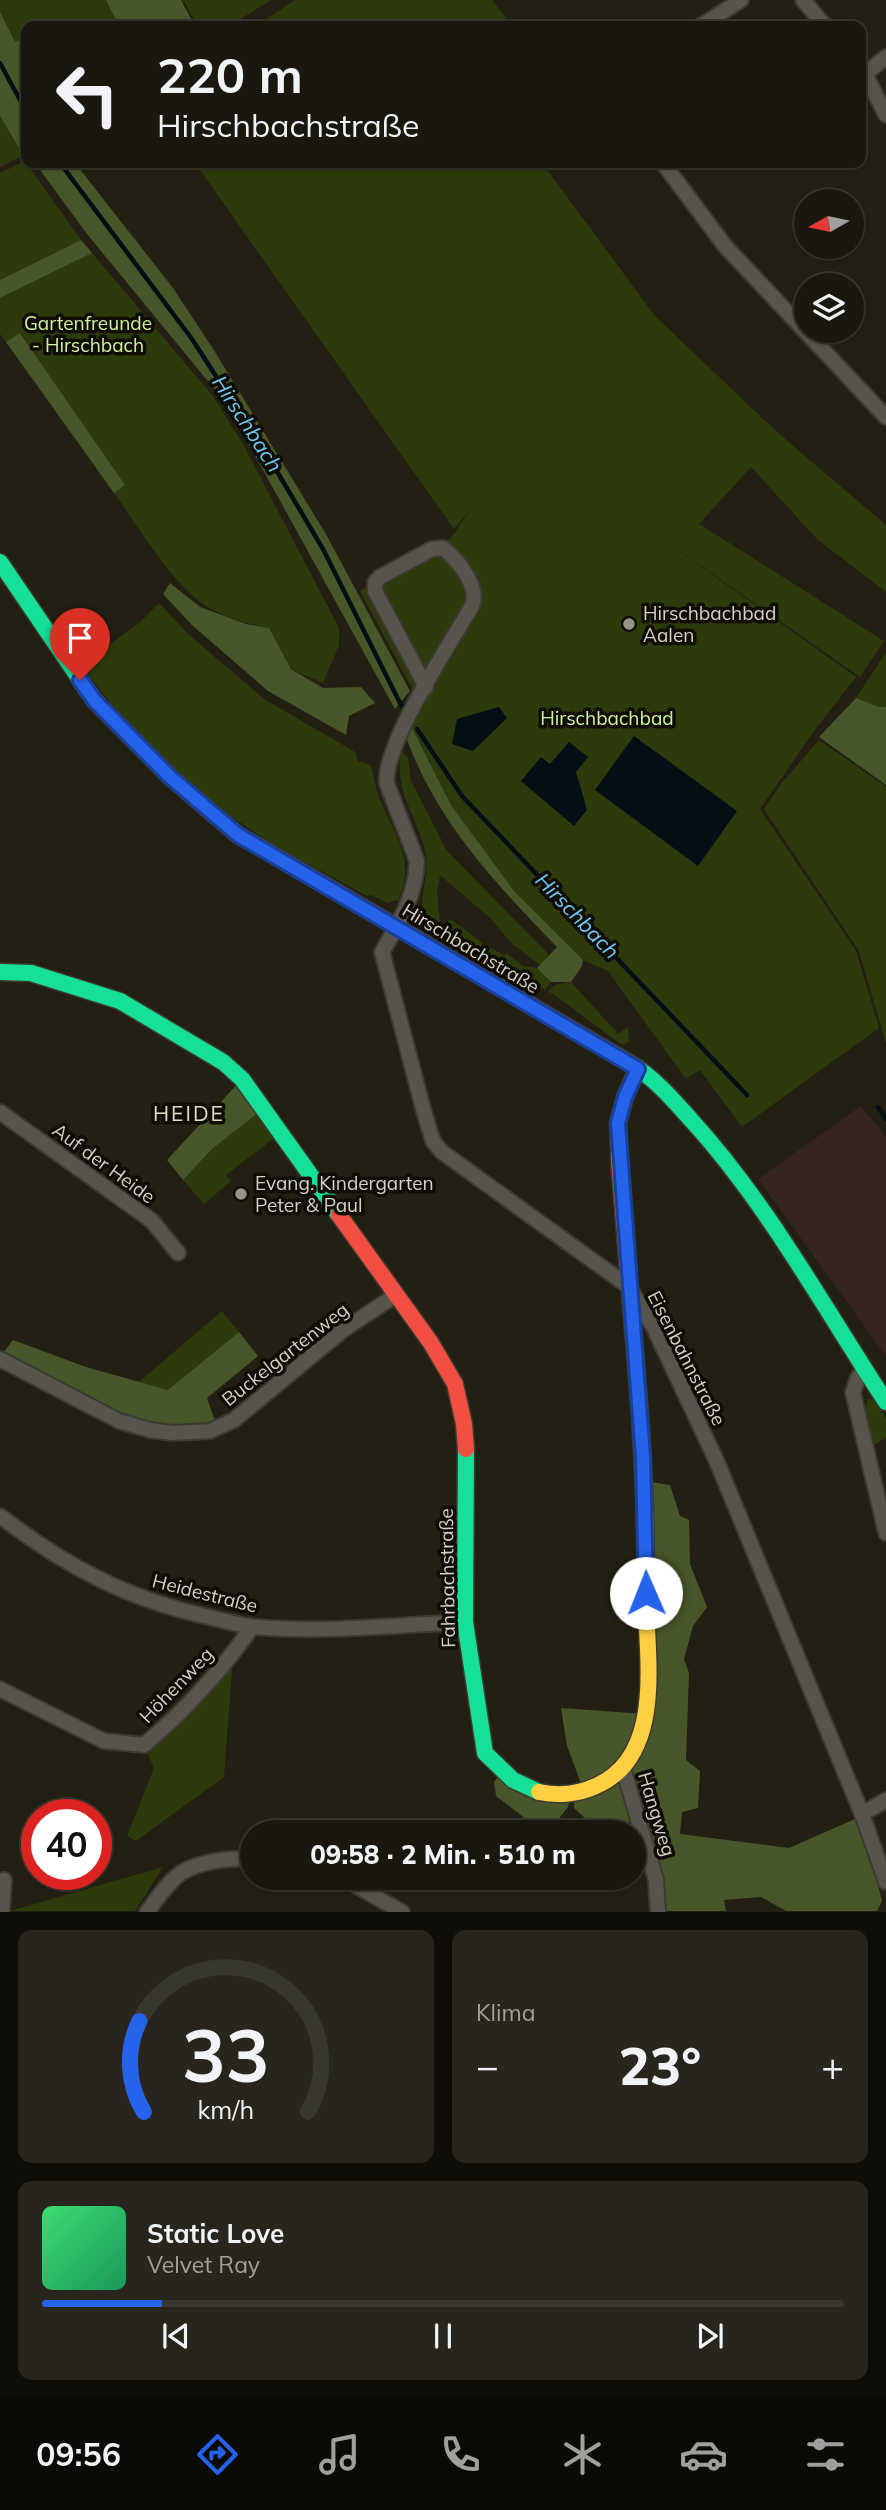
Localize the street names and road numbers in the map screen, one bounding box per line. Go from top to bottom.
street label: Hirschbachstraße [398,898,544,998]
street label: Auf der Heide [48,1118,160,1208]
street label: Eisenbahnstraße [643,1287,731,1429]
street label: Buckelgartenweg [217,1297,353,1411]
street label: Fahrbachstraße [434,1508,460,1648]
street label: Heidestraße [150,1568,260,1618]
street label: Höhenweg [134,1642,218,1728]
street label: Hangweg [633,1769,681,1859]

